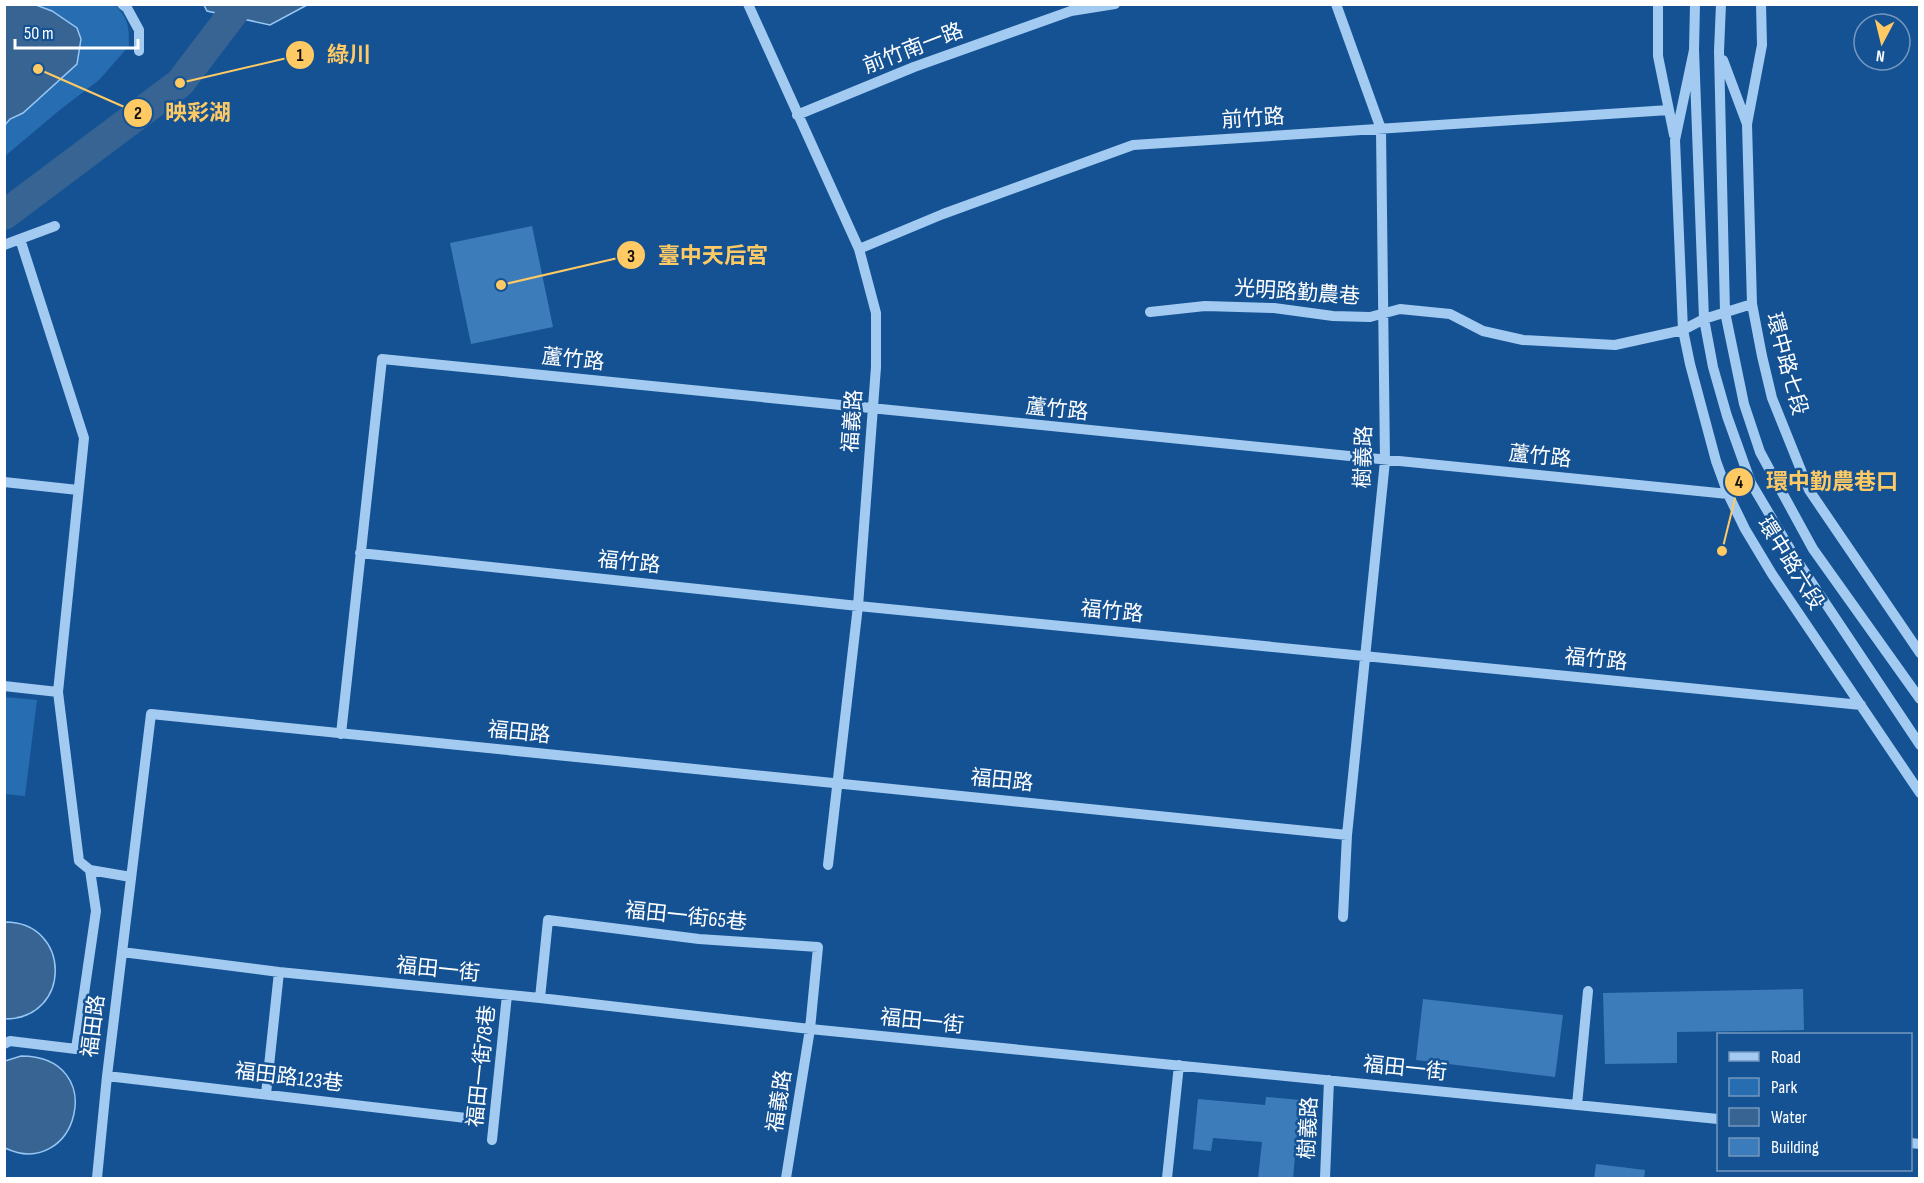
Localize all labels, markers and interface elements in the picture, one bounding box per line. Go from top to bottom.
scale bar [15,12,138,50]
north arrow [1852,12,1912,72]
street label: 前竹南一路 [860,18,967,79]
text: 50 m [24,23,54,44]
callout: 綠川 [285,35,383,75]
text: 綠川 [327,42,371,69]
text: 1 [296,45,304,66]
text: N [1875,45,1886,65]
callout: 映彩湖 [123,93,243,133]
text: 映彩湖 [165,100,231,127]
text: 2 [134,103,142,124]
street label: 前竹路 [1221,104,1285,133]
callout: 臺中天后宮 [616,235,780,275]
text: 臺中天后宮 [658,243,768,270]
text: 3 [627,246,635,267]
street label: 光明路勤農巷 [1233,276,1361,309]
street label: 環中路七段 [1761,310,1812,418]
street label: 蘆竹路 [540,344,606,375]
street label: 福義路 [838,389,867,453]
street label: 蘆竹路 [1024,394,1090,425]
street label: 樹義路 [1350,425,1377,489]
street label: 蘆竹路 [1507,441,1573,472]
callout: 環中勤農巷口 [1724,462,1910,502]
text: 環中勤農巷口 [1766,469,1898,496]
text: 4 [1735,472,1744,493]
street label: 環中路六段 [1752,512,1829,614]
street label: 福竹路 [596,547,662,578]
street label: 福竹路 [1079,596,1145,627]
street label: 福竹路 [1563,644,1629,675]
street label: 福田路 [486,717,552,748]
street label: 福田路 [969,765,1035,796]
street label: 福田一街65巷 [624,898,748,935]
street label: 福田一街 [395,953,481,986]
street label: 福田路 [77,993,110,1059]
street label: 福田一街78巷 [463,1004,500,1128]
street label: 福田一街 [879,1005,965,1038]
legend [1717,1033,1912,1171]
text: Road [1771,1047,1801,1068]
street label: 福田一街 [1362,1052,1448,1085]
street label: 福田路123巷 [233,1058,345,1097]
street label: 福義路 [762,1068,797,1134]
text: Park [1771,1077,1797,1098]
street label: 樹義路 [1294,1096,1323,1160]
text: Water [1771,1107,1807,1128]
text: Building [1771,1137,1819,1158]

